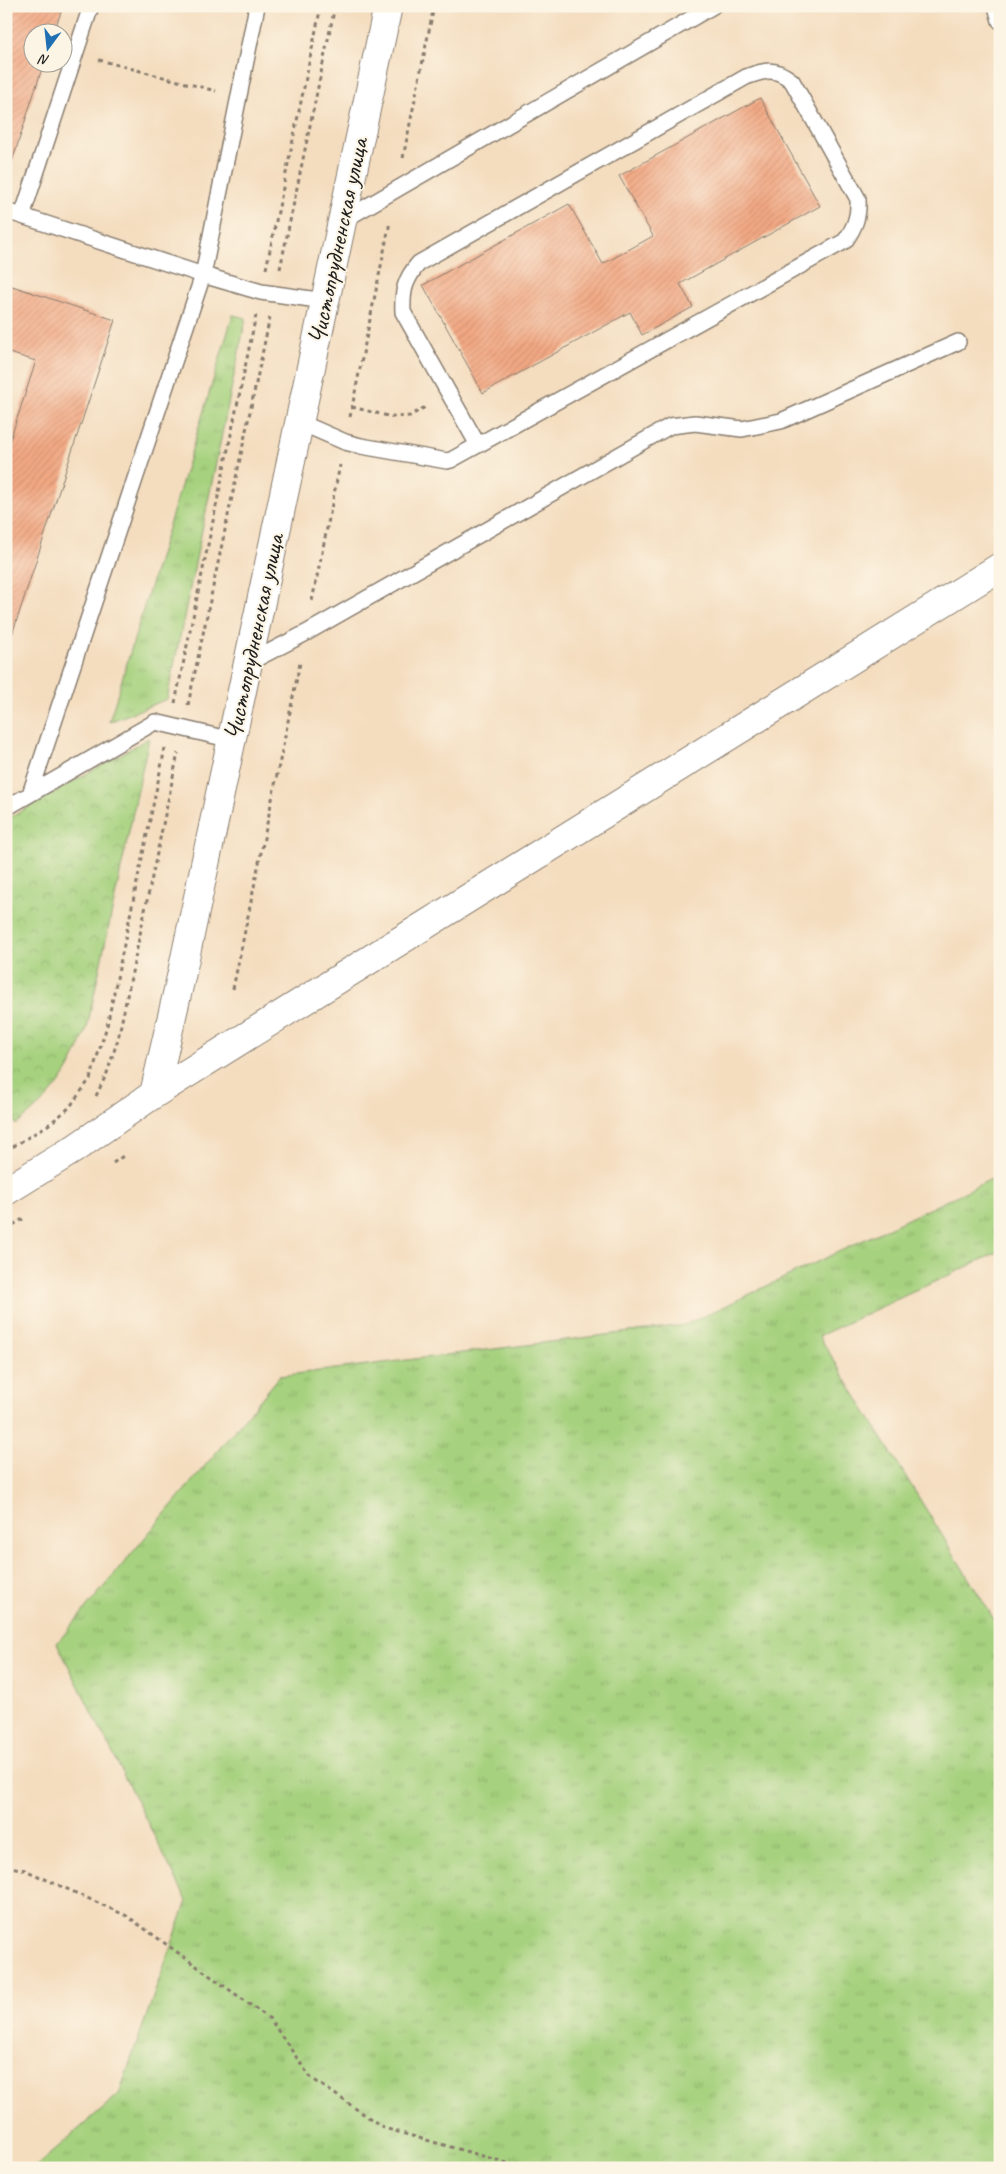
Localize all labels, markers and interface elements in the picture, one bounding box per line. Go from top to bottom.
north arrow [22,22,72,72]
text: N [36,50,51,69]
street label: Чистопрудненская улица [301,133,376,347]
street label: Чистопрудненская улица [217,529,292,743]

